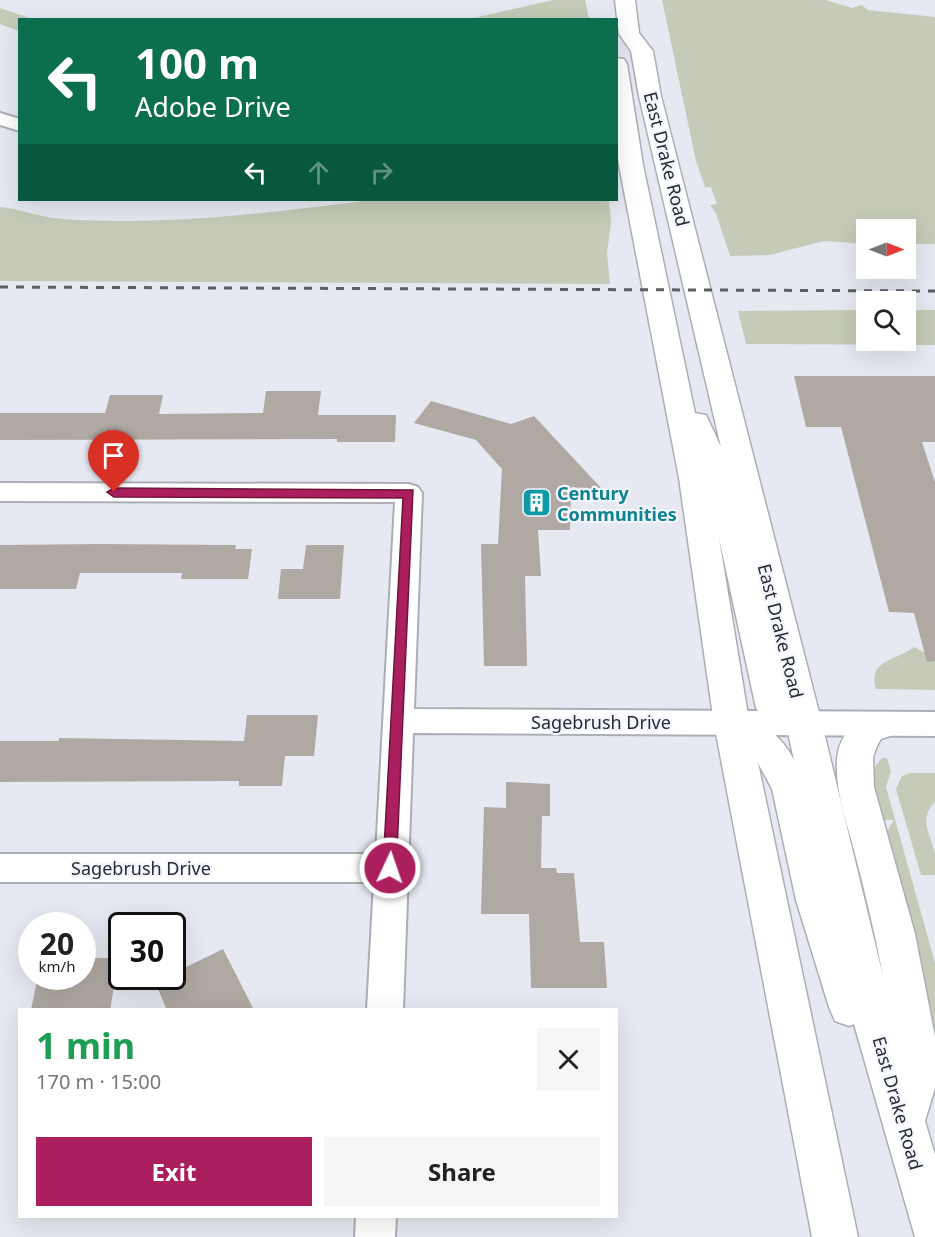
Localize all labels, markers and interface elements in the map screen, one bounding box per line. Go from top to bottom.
text: 100 m [135,34,259,91]
icon: left [36,42,114,120]
text: Adobe Drive [135,88,291,125]
street label: East Drake Road [639,89,695,229]
icon: left [239,156,272,189]
icon: ahead [302,156,335,189]
icon: right [365,156,398,189]
north arrow [856,219,916,279]
map controls [856,219,916,351]
button: search [856,291,916,351]
pin [88,430,139,492]
icon: arrive [97,439,130,472]
place label: Century Communities [557,481,677,526]
building icon: Century Communities [520,487,552,519]
street label: East Drake Road [753,561,809,701]
street label: Sagebrush Drive [531,710,671,734]
position arrow [358,836,422,900]
street label: Sagebrush Drive [71,856,211,880]
speed limit sign: 30 [108,912,186,990]
text: 20 [40,923,74,964]
text: km/h [39,956,75,976]
text: 1 min [36,1021,135,1070]
button: close [537,1028,600,1091]
street label: East Drake Road [867,1033,929,1173]
text: 170 m · 15:00 [36,1068,161,1095]
button: Exit [36,1137,312,1206]
button: Share [324,1137,600,1206]

